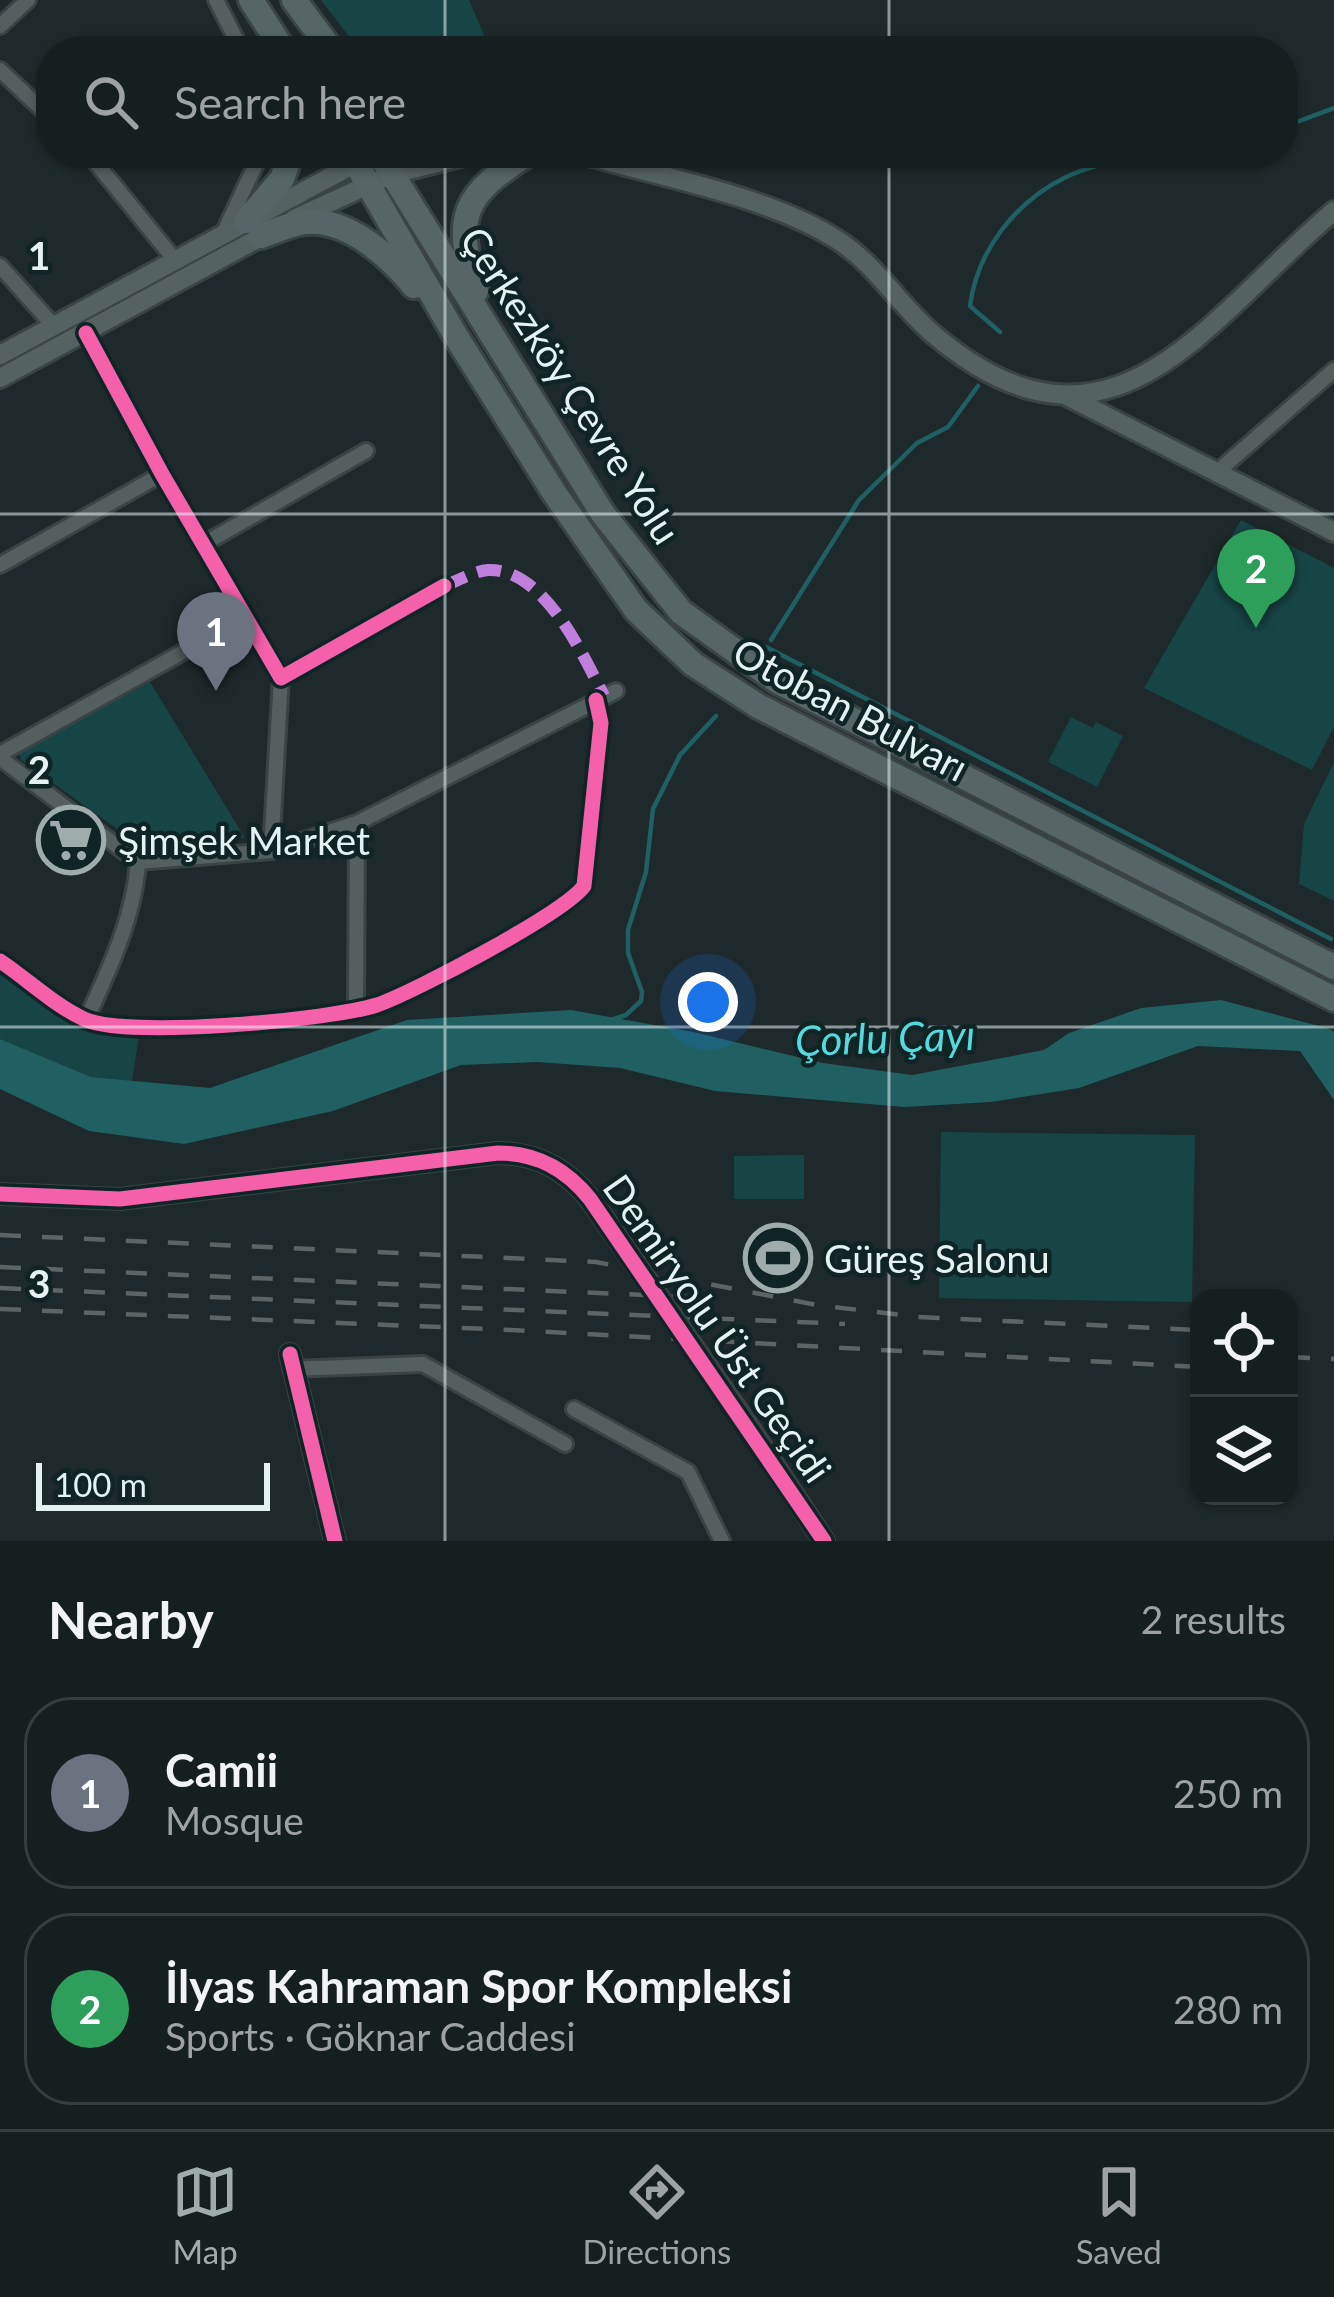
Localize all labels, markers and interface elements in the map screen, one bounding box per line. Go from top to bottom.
search box [36,36,1298,168]
icon: search [78,69,144,135]
text: Search here [174,75,406,129]
street label: Çerkezköy Çevre Yolu [451,218,691,552]
text: 1 [28,232,50,278]
pin: 2 [1217,529,1295,628]
pin: 1 [177,592,255,691]
street label: Otoban Bulvarı [726,628,976,790]
text: 2 [28,746,50,792]
supermarket icon: Şimşek Market [36,805,106,875]
place label: Şimşek Market [118,817,370,863]
your location [678,972,738,1032]
water label: Çorlu Çayı [794,1009,976,1065]
street label: Demiryolu Üst Geçidi [595,1165,841,1491]
sports icon: Güreş Salonu [743,1223,813,1293]
place label: Güreş Salonu [824,1235,1050,1281]
text: 3 [28,1260,50,1306]
map controls [1190,1289,1298,1505]
button: locate [1190,1289,1298,1397]
button: layers [1190,1397,1298,1505]
scale bar [36,1457,270,1510]
text: 100 m [54,1464,147,1504]
text: Nearby [48,1589,214,1650]
text: 2 results [1141,1596,1286,1642]
text: Camii [165,1743,278,1797]
text: 1 [79,1770,101,1816]
text: 250 m [1173,1770,1283,1816]
text: Mosque [165,1797,304,1843]
text: İlyas Kahraman Spor Kompleksi [165,1959,792,2013]
text: 2 [79,1986,101,2032]
text: 280 m [1173,1986,1283,2032]
text: Sports · Göknar Caddesi [165,2013,576,2059]
tab: Map [172,2159,238,2271]
tab: Directions [582,2159,731,2271]
tab: Saved [1076,2159,1162,2271]

